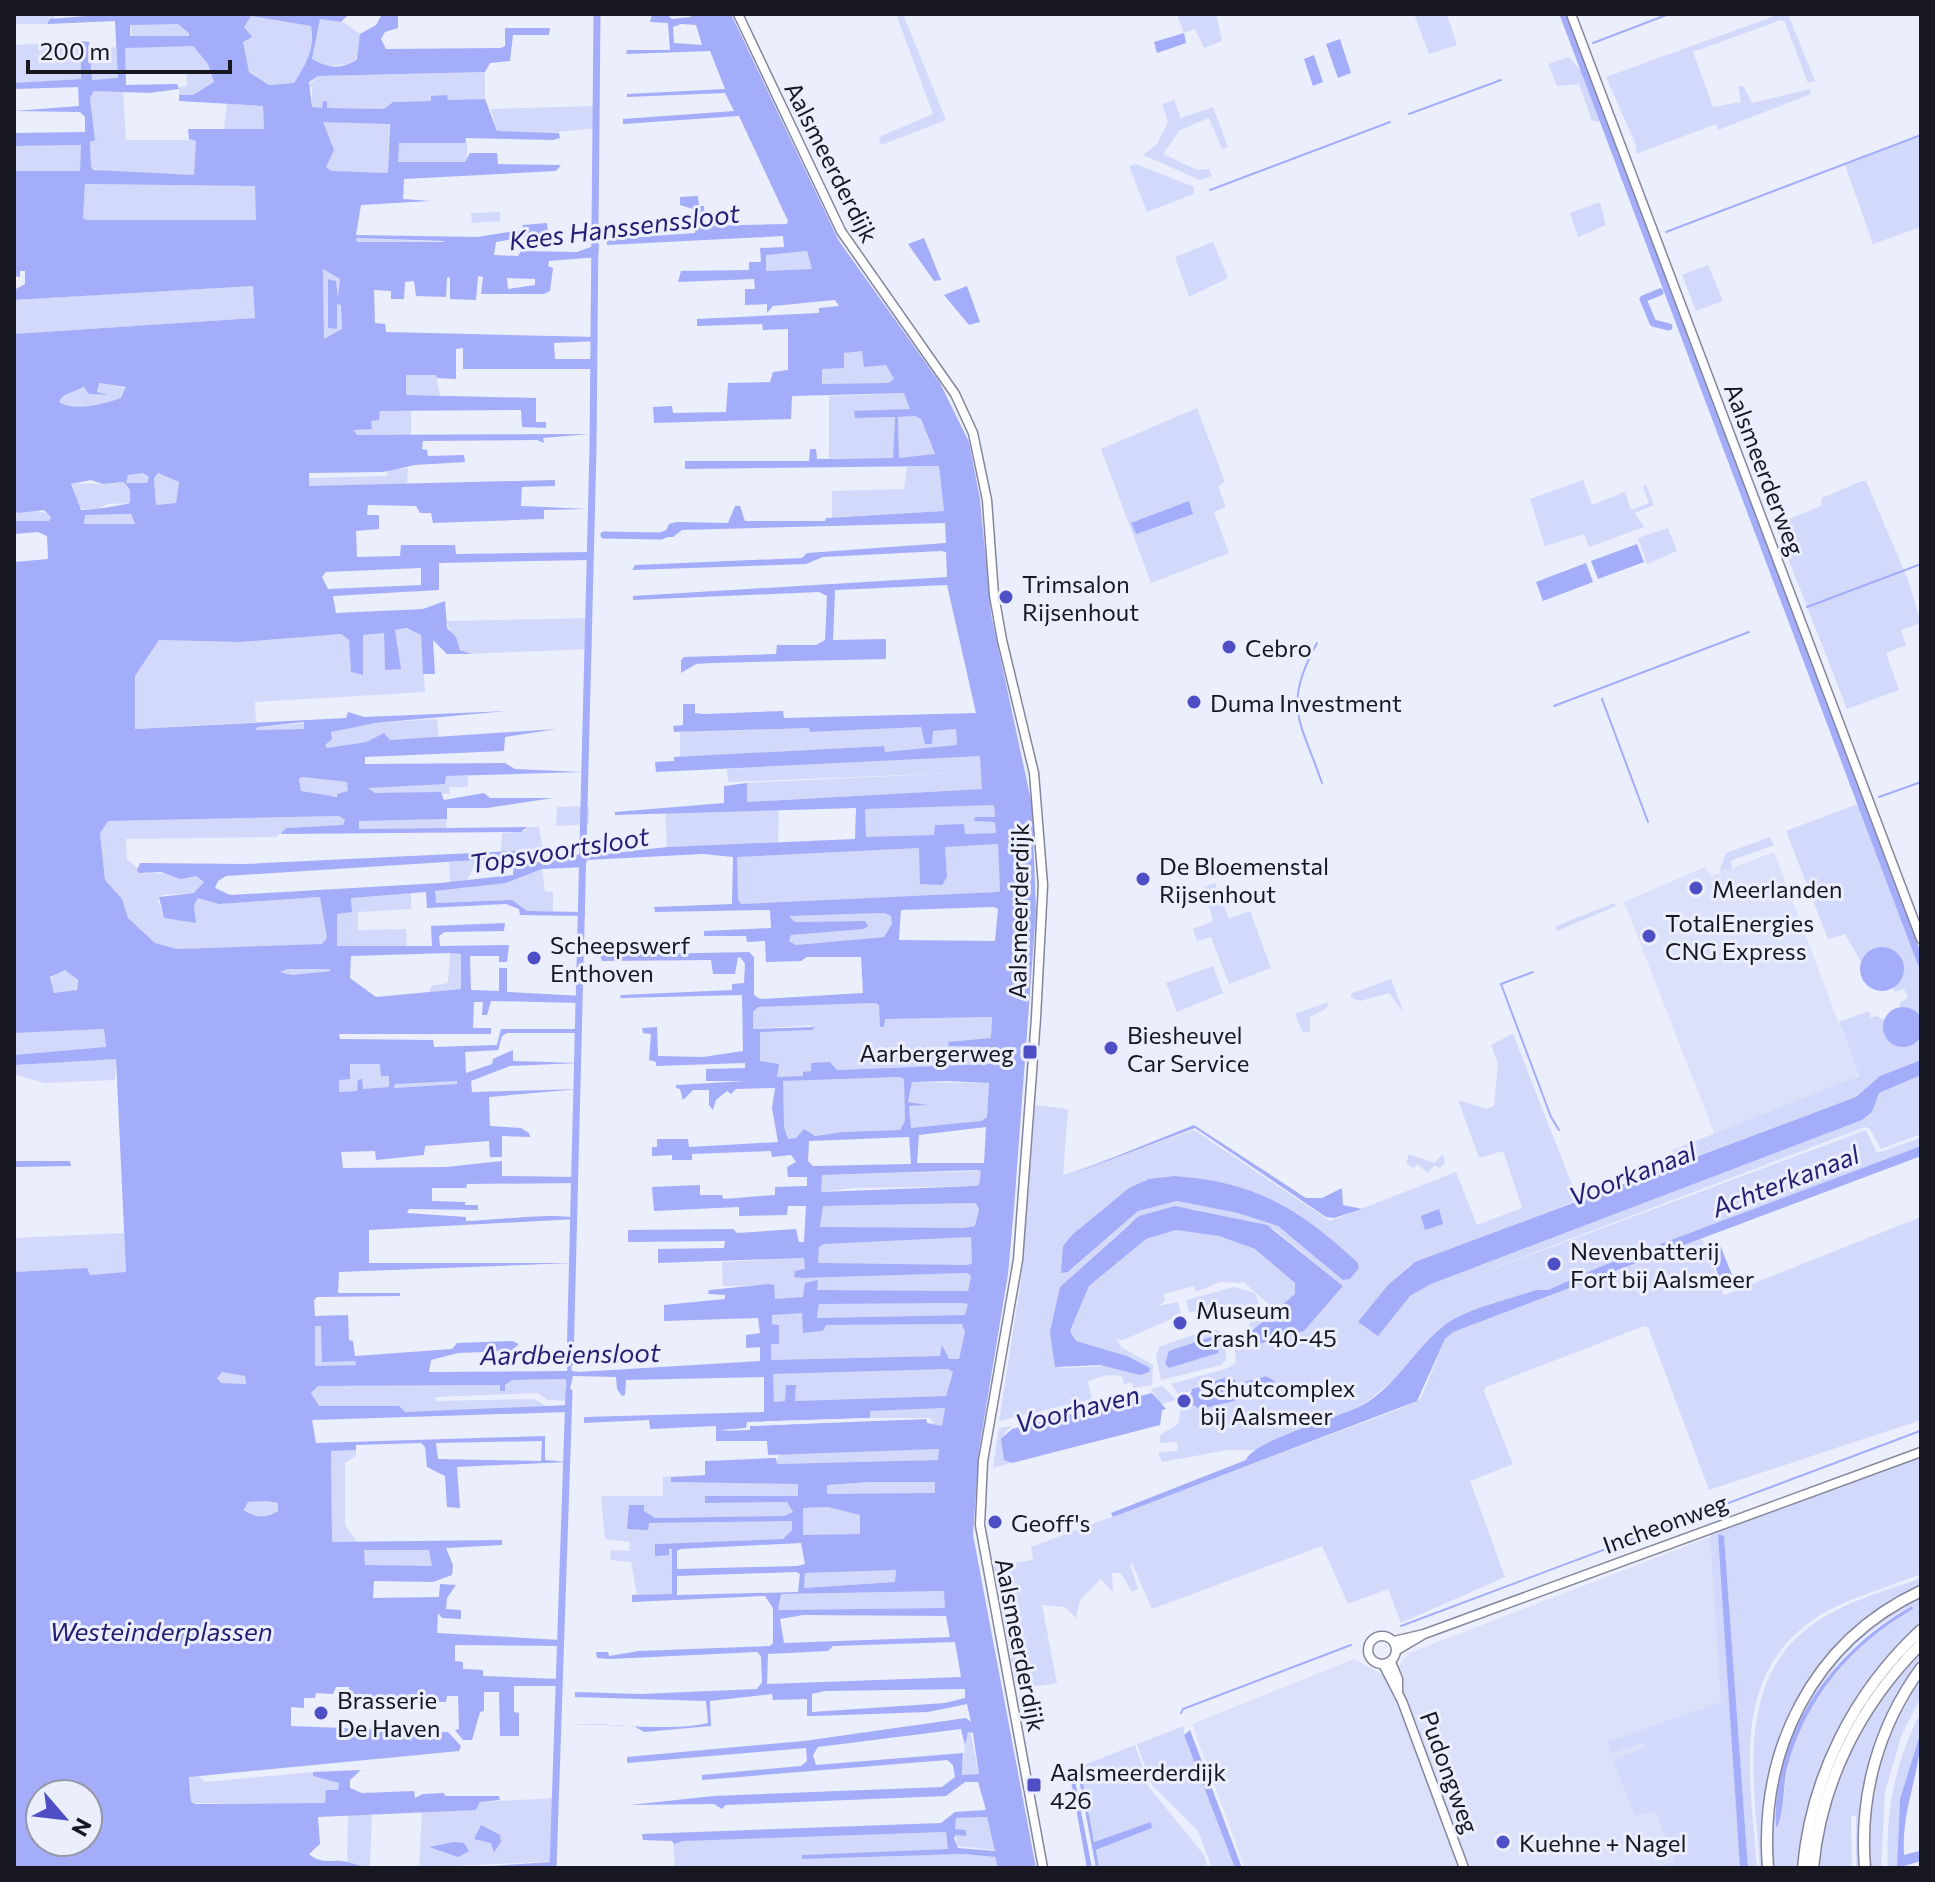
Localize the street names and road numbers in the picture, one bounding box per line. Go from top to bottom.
street label: Aalsmeerderdijk [779,77,885,247]
street label: Aalsmeerderweg [1719,379,1811,559]
street label: Aalsmeerderdijk [1002,823,1034,999]
street label: Incheonweg [1598,1487,1732,1559]
street label: Aalsmeerderdijk [990,1556,1052,1734]
street label: Pudongweg [1415,1707,1485,1837]

